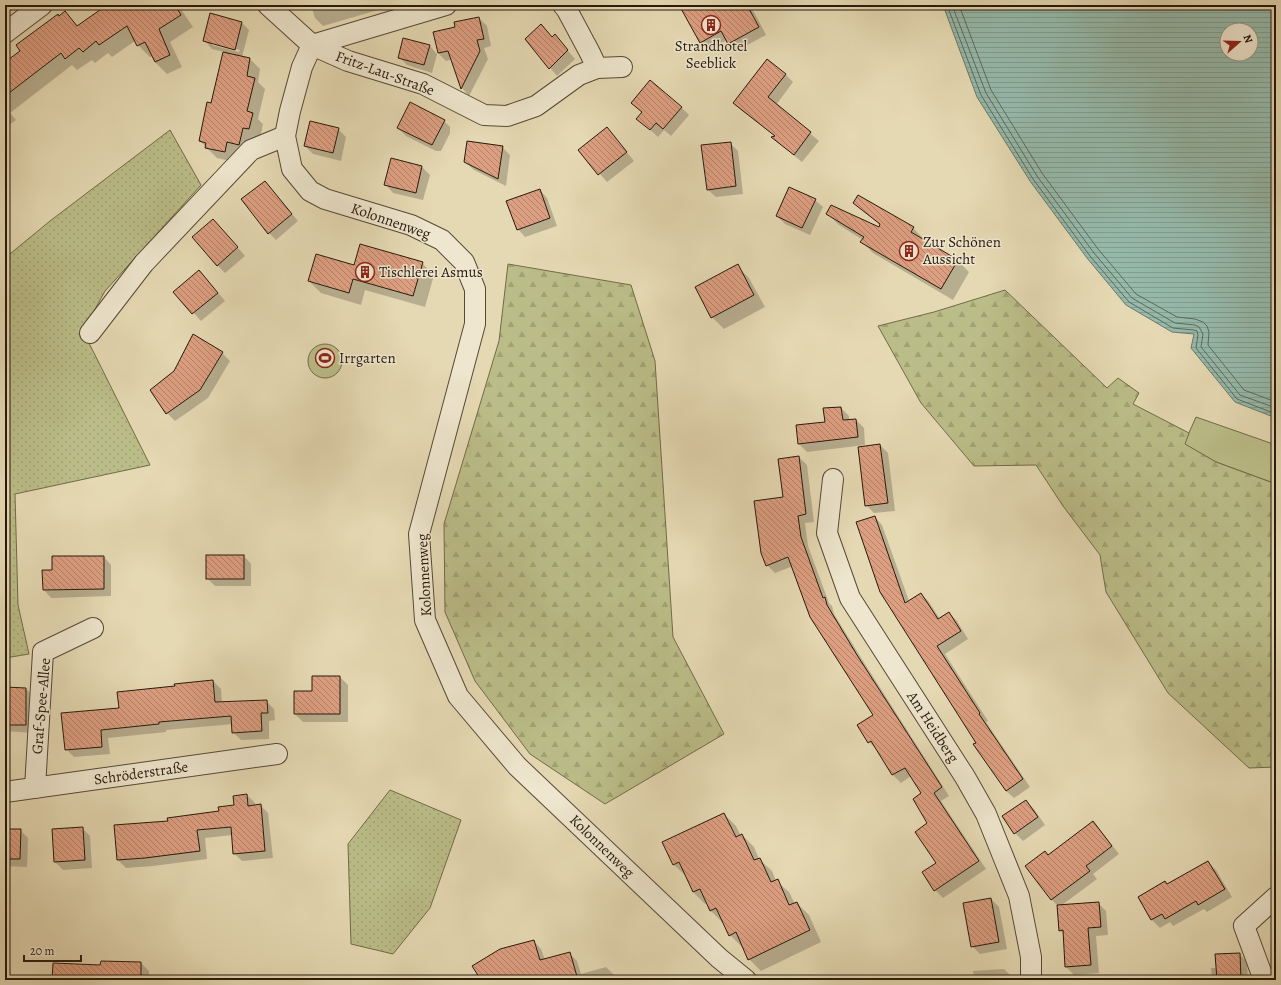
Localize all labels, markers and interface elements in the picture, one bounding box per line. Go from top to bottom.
building icon: Strandhotel Seeblick [700,14,722,36]
north arrow [1219,22,1259,62]
text: N [1240,32,1256,45]
place label: Strandhotel Seeblick [675,36,748,73]
street label: Fritz-Lau-Straße [333,46,438,100]
street label: Kolonnenweg [348,198,434,244]
place label: Zur Schönen Aussicht [922,232,1001,269]
building icon: Zur Schönen Aussicht [898,240,920,262]
building icon: Tischlerei Asmus [354,261,376,283]
place label: Tischlerei Asmus [379,262,483,282]
sports icon: Irrgarten [314,347,336,369]
place label: Irrgarten [339,348,396,368]
street label: Kolonnenweg [412,533,436,617]
street label: Graf-Spee-Allee [27,657,55,755]
street label: Am Heidberg [902,687,964,767]
street label: Schröderstraße [93,756,190,789]
street label: Kolonnenweg [565,810,639,882]
scale bar [24,937,81,963]
text: 20 m [30,943,54,959]

